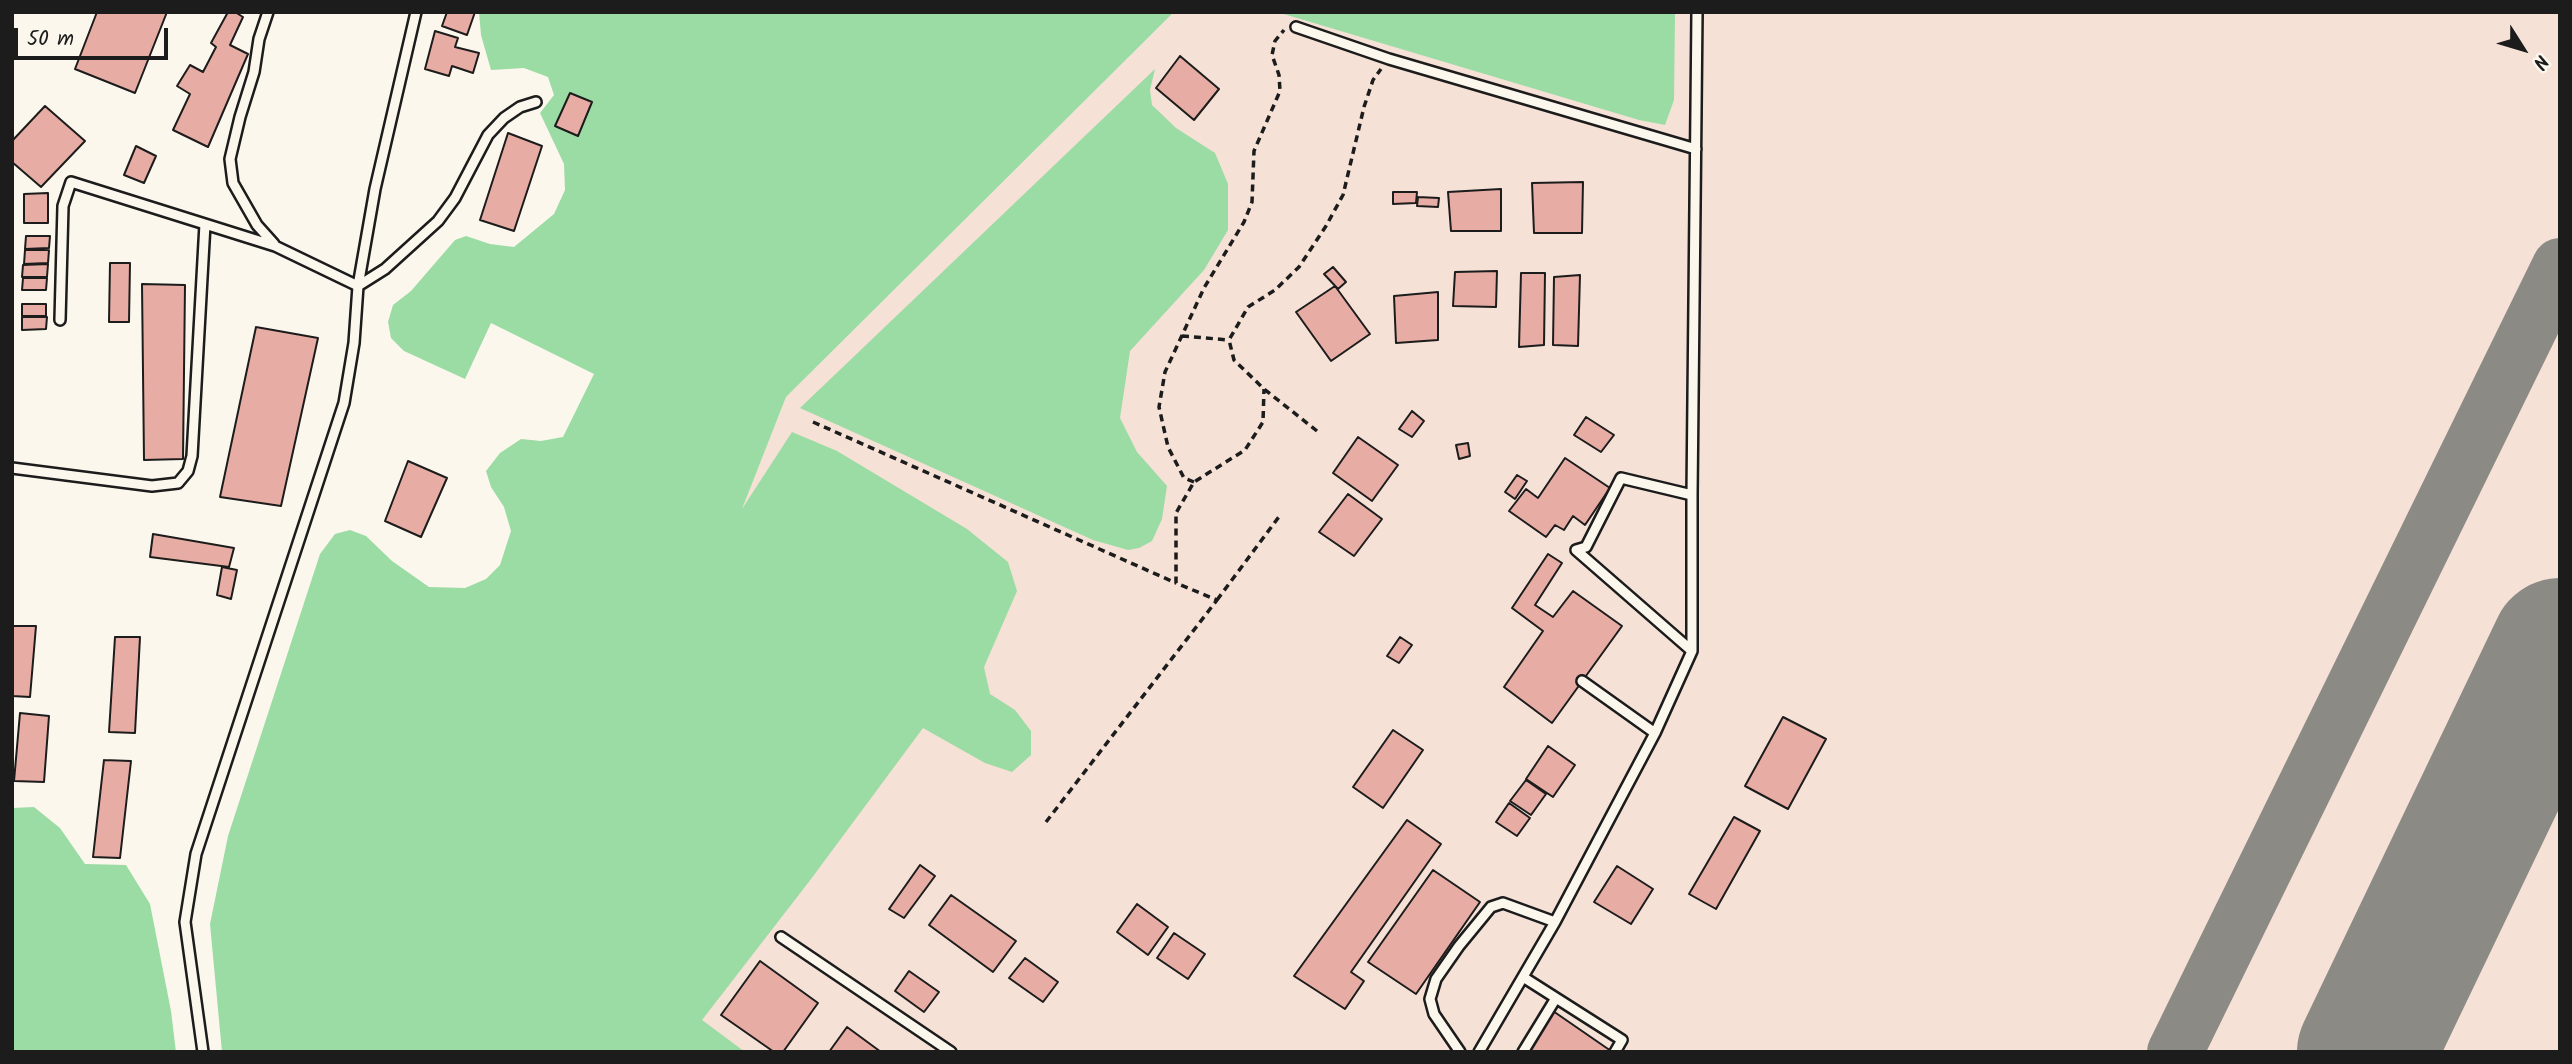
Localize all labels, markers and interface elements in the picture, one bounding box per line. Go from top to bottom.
scale bar [18,14,172,58]
north arrow [2488,14,2558,84]
text: 50 m [27,23,74,56]
text: N [2524,48,2555,75]

